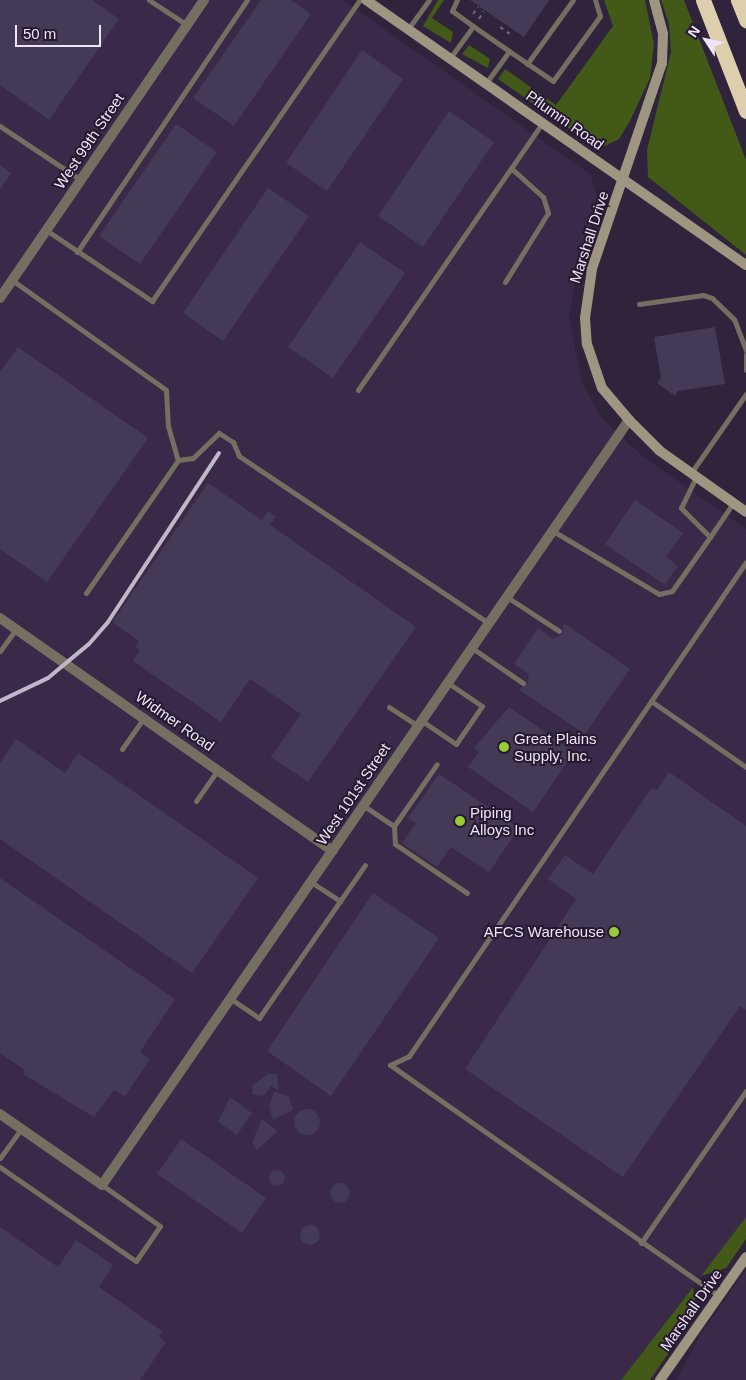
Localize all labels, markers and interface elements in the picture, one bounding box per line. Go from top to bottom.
scale bar [18,15,104,47]
north arrow [681,15,731,65]
text: N [684,23,703,40]
text: 50 m [23,25,56,42]
street label: Pflumm Road [523,87,607,153]
street label: West 99th Street [50,90,128,192]
street label: Marshall Drive [566,189,612,285]
street label: Widmer Road [132,687,218,755]
place label: Great Plains Supply, Inc. [514,729,597,764]
street label: West 101st Street [312,740,394,848]
marker: Great Plains Supply, Inc. [498,741,510,753]
place label: Piping Alloys Inc [470,803,534,838]
marker: Piping Alloys Inc [454,815,466,827]
place label: AFCS Warehouse [484,923,604,941]
marker: AFCS Warehouse [608,926,620,938]
street label: Marshall Drive [656,1266,726,1354]

